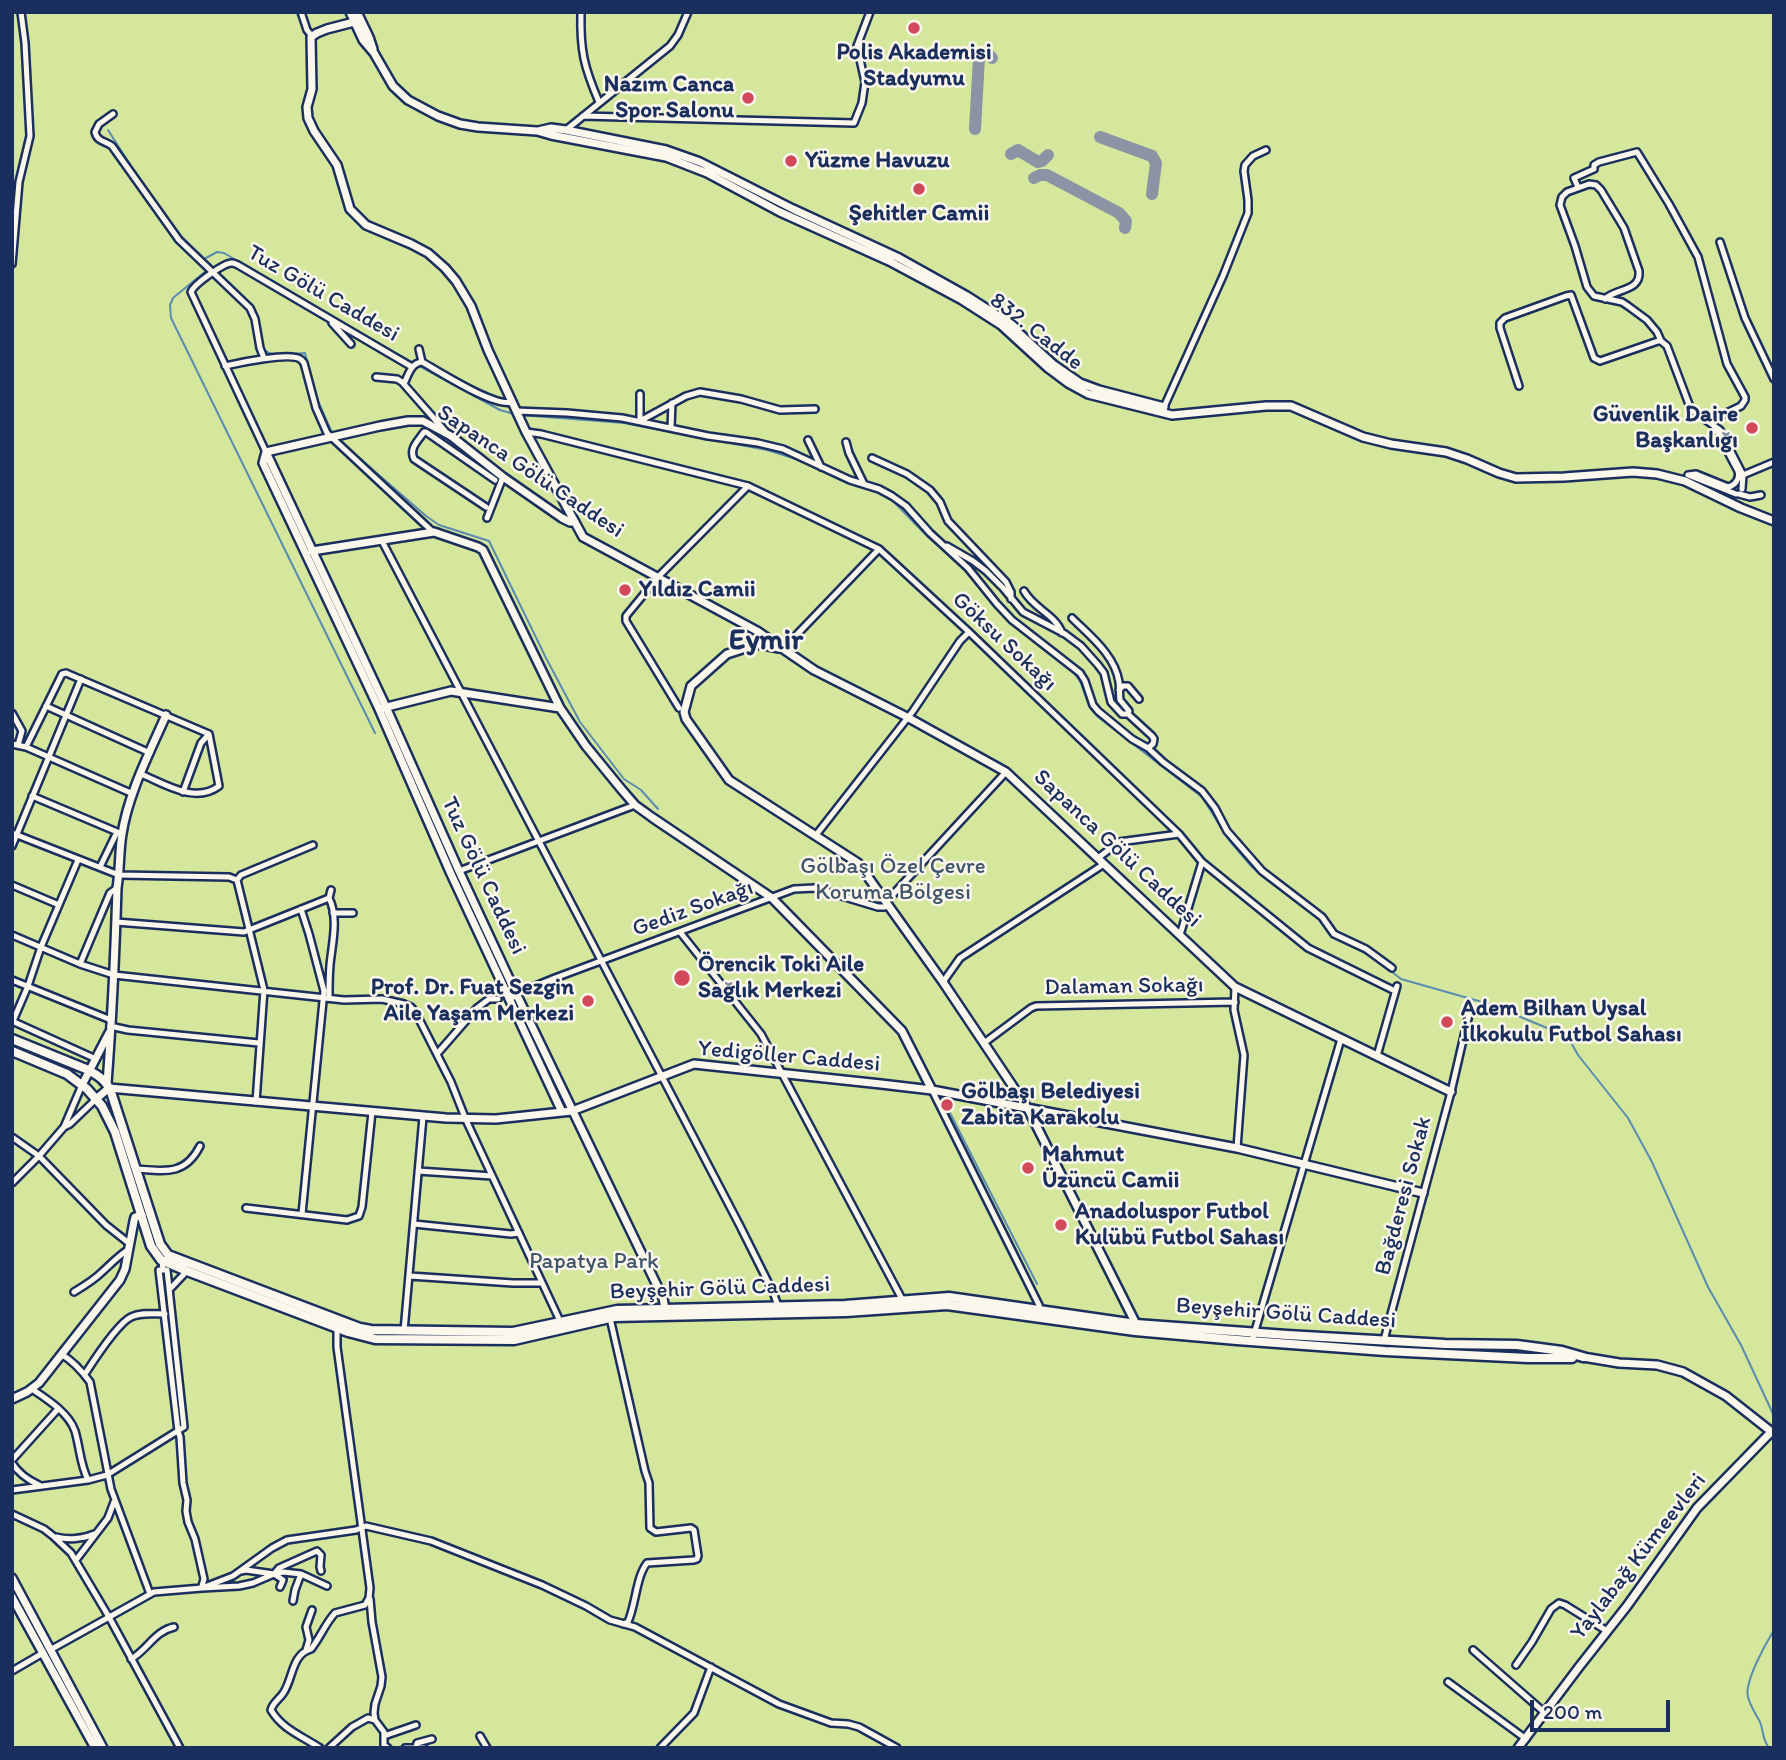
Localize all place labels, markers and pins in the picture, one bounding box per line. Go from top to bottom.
marker: Polis Akademisi Stadyumu [906,20,922,36]
place label: Polis Akademisi Stadyumu [836,39,992,93]
place label: Nazım Canca Spor Salonu [604,71,734,125]
marker: Nazım Canca Spor Salonu [740,90,756,106]
place label: Yüzme Havuzu [805,147,950,175]
marker: Yüzme Havuzu [783,153,799,169]
marker: Şehitler Camii [911,181,927,197]
place label: Şehitler Camii [849,200,989,228]
place label: Güvenlik Daire Başkanlığı [1593,401,1738,455]
marker: Güvenlik Daire Başkanlığı [1744,420,1760,436]
place label: Yıldız Camii [639,576,756,604]
marker: Yıldız Camii [617,582,633,598]
place label: Örencik Toki Aile Sağlık Merkezi [698,951,864,1005]
marker: Örencik Toki Aile Sağlık Merkezi [672,968,692,988]
place label: Prof. Dr. Fuat Sezgin Aile Yaşam Merkezi [371,974,574,1028]
marker: Prof. Dr. Fuat Sezgin Aile Yaşam Merkezi [580,993,596,1009]
place label: Adem Bilhan Uysal İlkokulu Futbol Sahası [1461,995,1682,1049]
marker: Adem Bilhan Uysal İlkokulu Futbol Sahası [1439,1014,1455,1030]
place label: Gölbaşı Belediyesi Zabita Karakolu [961,1078,1140,1132]
marker: Gölbaşı Belediyesi Zabita Karakolu [939,1097,955,1113]
place label: Mahmut Üzüncü Camii [1042,1141,1179,1195]
marker: Mahmut Üzüncü Camii [1020,1160,1036,1176]
place label: Anadoluspor Futbol Kulübü Futbol Sahası [1075,1198,1284,1252]
marker: Anadoluspor Futbol Kulübü Futbol Sahası [1053,1217,1069,1233]

